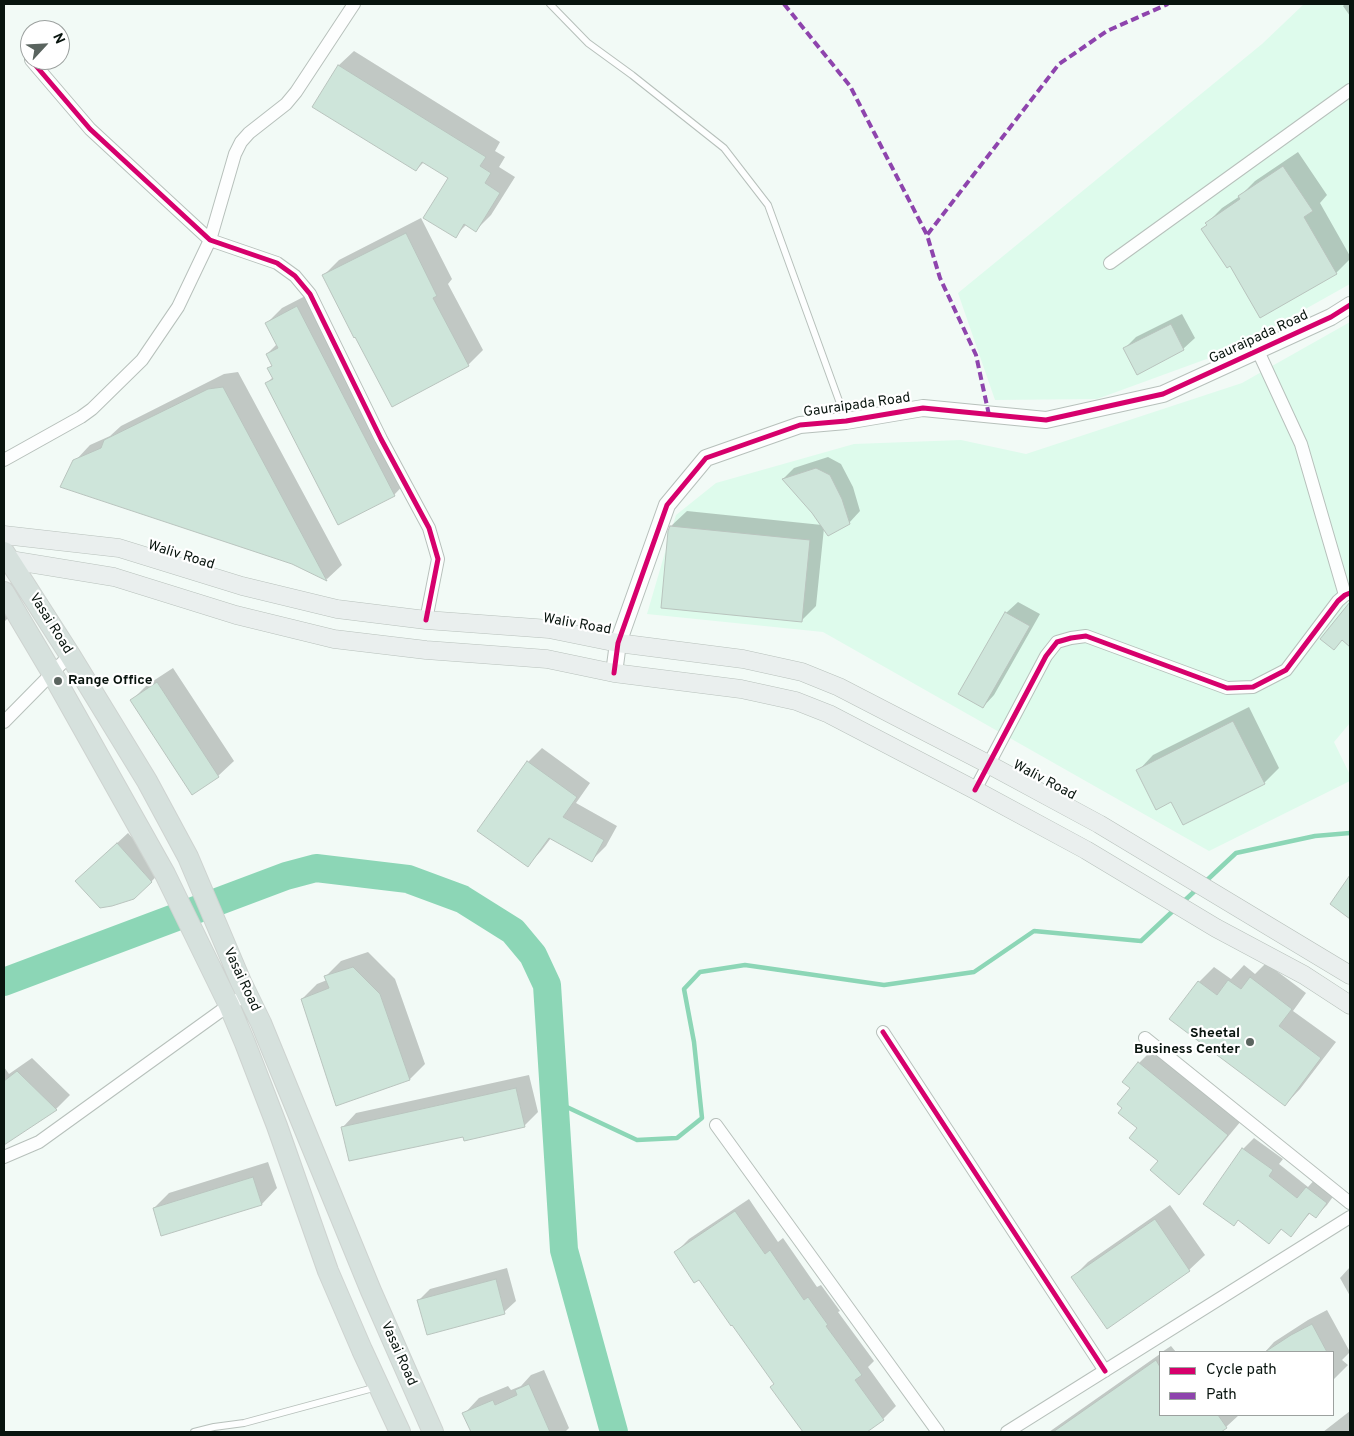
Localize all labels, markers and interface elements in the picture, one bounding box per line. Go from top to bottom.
north arrow [20,20,70,70]
text: N [48,31,68,47]
street label: Gauraipada Road [1207,308,1311,368]
street label: Gauraipada Road [803,390,911,422]
street label: Waliv Road [146,538,216,574]
street label: Vasai Road [25,590,75,658]
street label: Waliv Road [542,611,612,639]
place label: Range Office [68,673,153,689]
marker: Range Office [52,675,64,687]
street label: Waliv Road [1010,757,1078,805]
street label: Vasai Road [219,945,263,1015]
place label: Sheetal Business Center [1134,1026,1240,1058]
marker: Sheetal Business Center [1244,1036,1256,1048]
street label: Vasai Road [376,1319,420,1389]
legend [1159,1351,1334,1416]
text: Cycle path [1206,1361,1277,1380]
text: Path [1206,1386,1237,1405]

